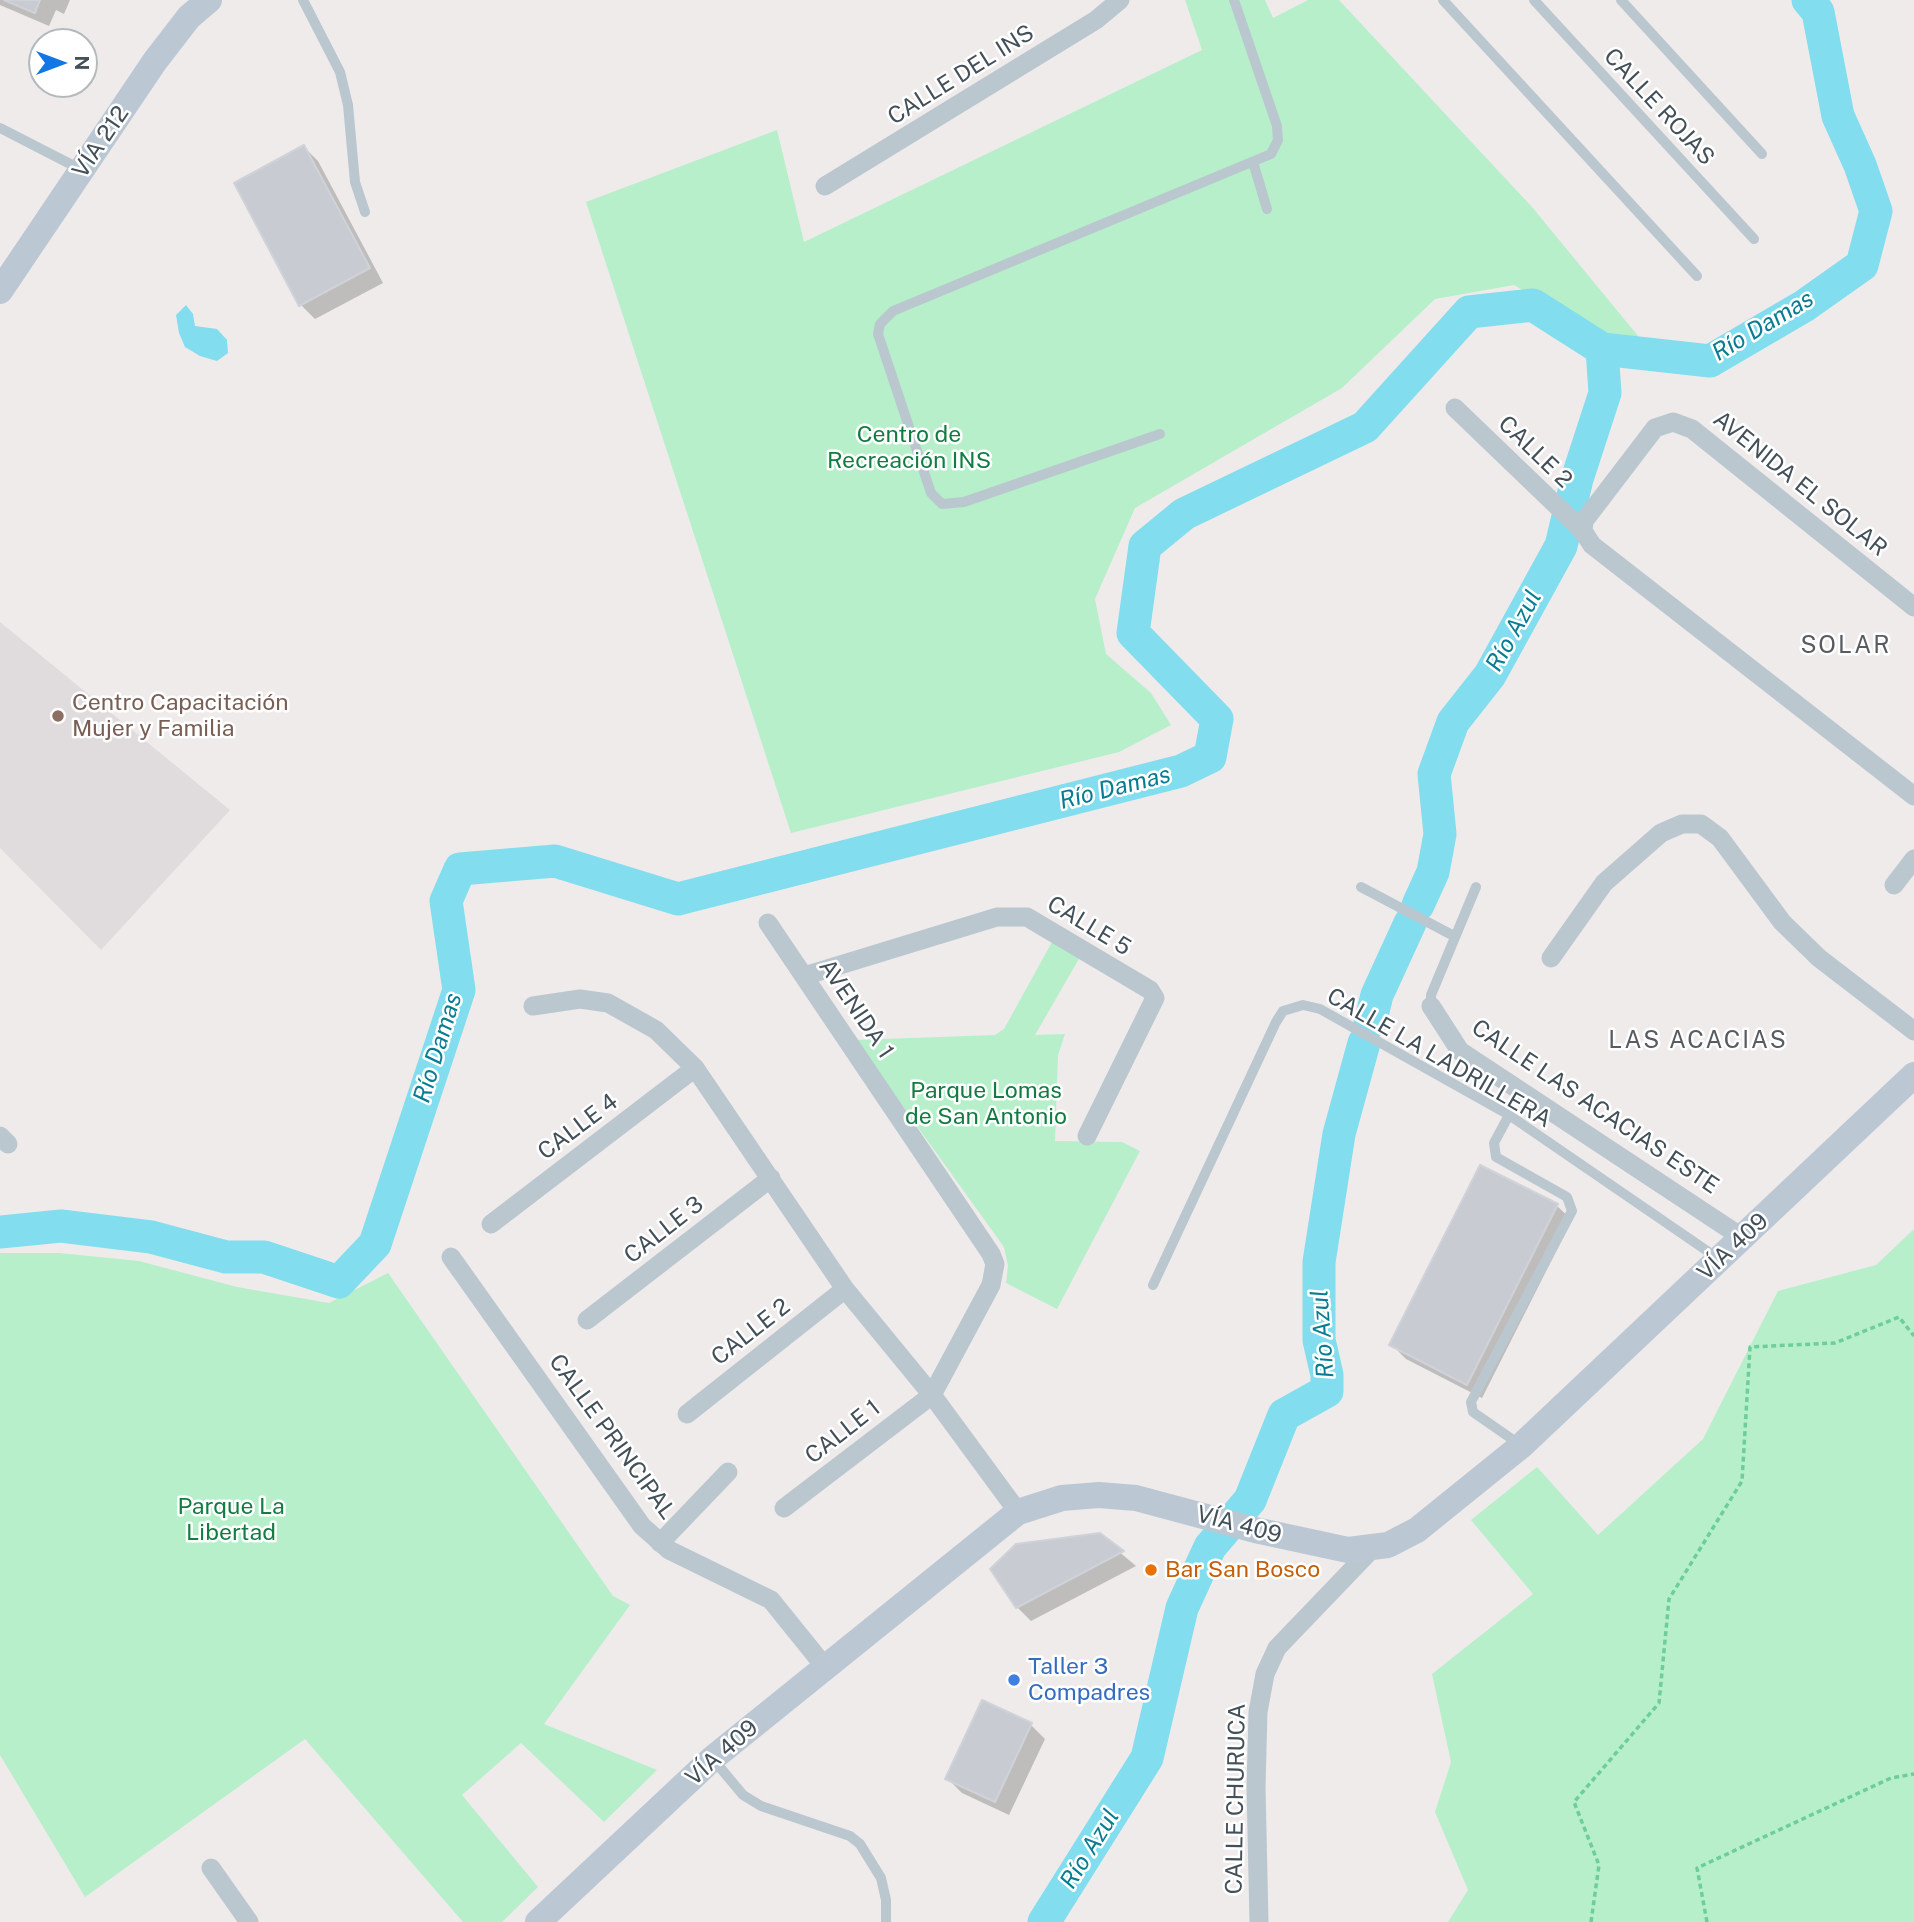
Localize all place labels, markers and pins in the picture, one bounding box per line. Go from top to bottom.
place label: Centro Capacitación Mujer y Familia [72,689,289,743]
marker: Centro Capacitación Mujer y Familia [50,708,66,724]
place label: Bar San Bosco [1165,1556,1320,1584]
marker: Bar San Bosco [1143,1562,1159,1578]
place label: Taller 3 Compadres [1028,1653,1150,1707]
marker: Taller 3 Compadres [1006,1672,1022,1688]

